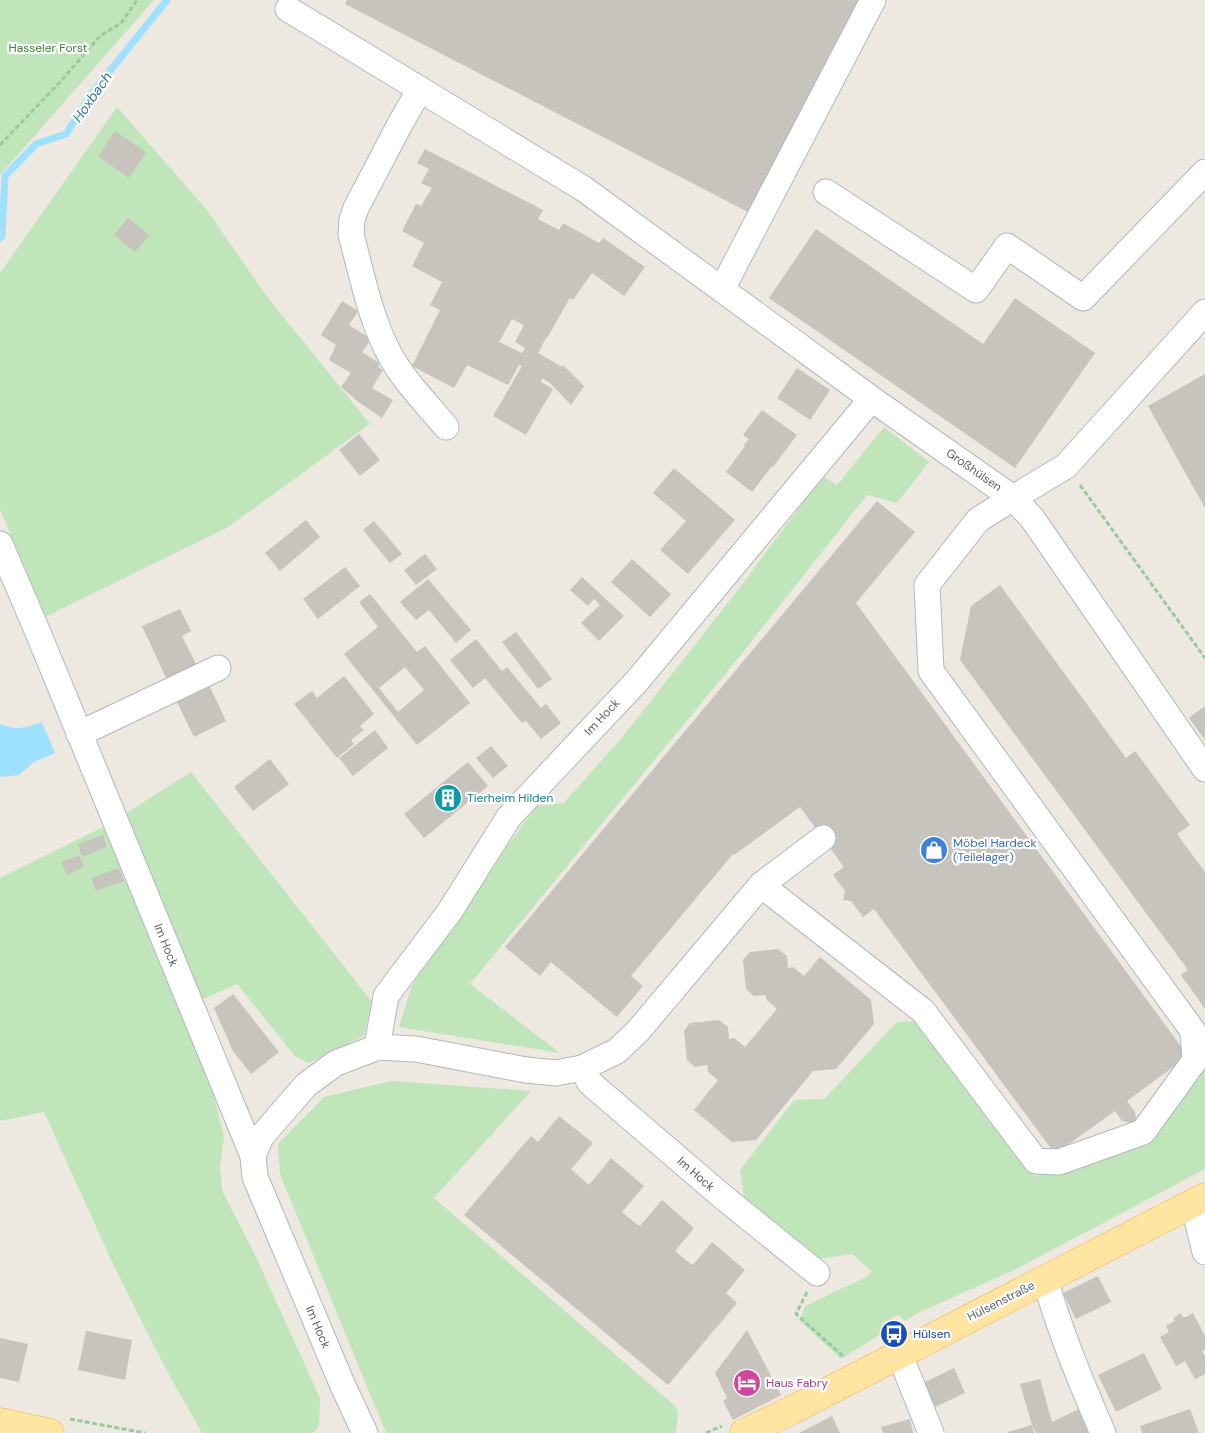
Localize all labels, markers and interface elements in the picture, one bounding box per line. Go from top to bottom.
park label: Hasseler Forst [9,40,88,56]
water label: Hoxbach [68,68,116,126]
street label: Großhülsen [943,445,1005,495]
street label: Im Hock [581,695,623,739]
building icon: Tierheim Hilden [433,783,463,813]
place label: Tierheim Hilden [467,790,553,806]
shop icon: Möbel Hardeck (Teilelager) [919,835,949,865]
place label: Möbel Hardeck (Teilelager) [953,835,1037,865]
street label: Im Hock [150,921,182,969]
street label: Im Hock [674,1153,718,1195]
street label: Hülsenstraße [965,1277,1038,1325]
street label: Im Hock [302,1303,334,1351]
bus stop icon: Hülsen [879,1319,909,1349]
place label: Hülsen [913,1326,951,1342]
hotel icon: Haus Fabry [732,1368,762,1398]
place label: Haus Fabry [766,1375,828,1391]

